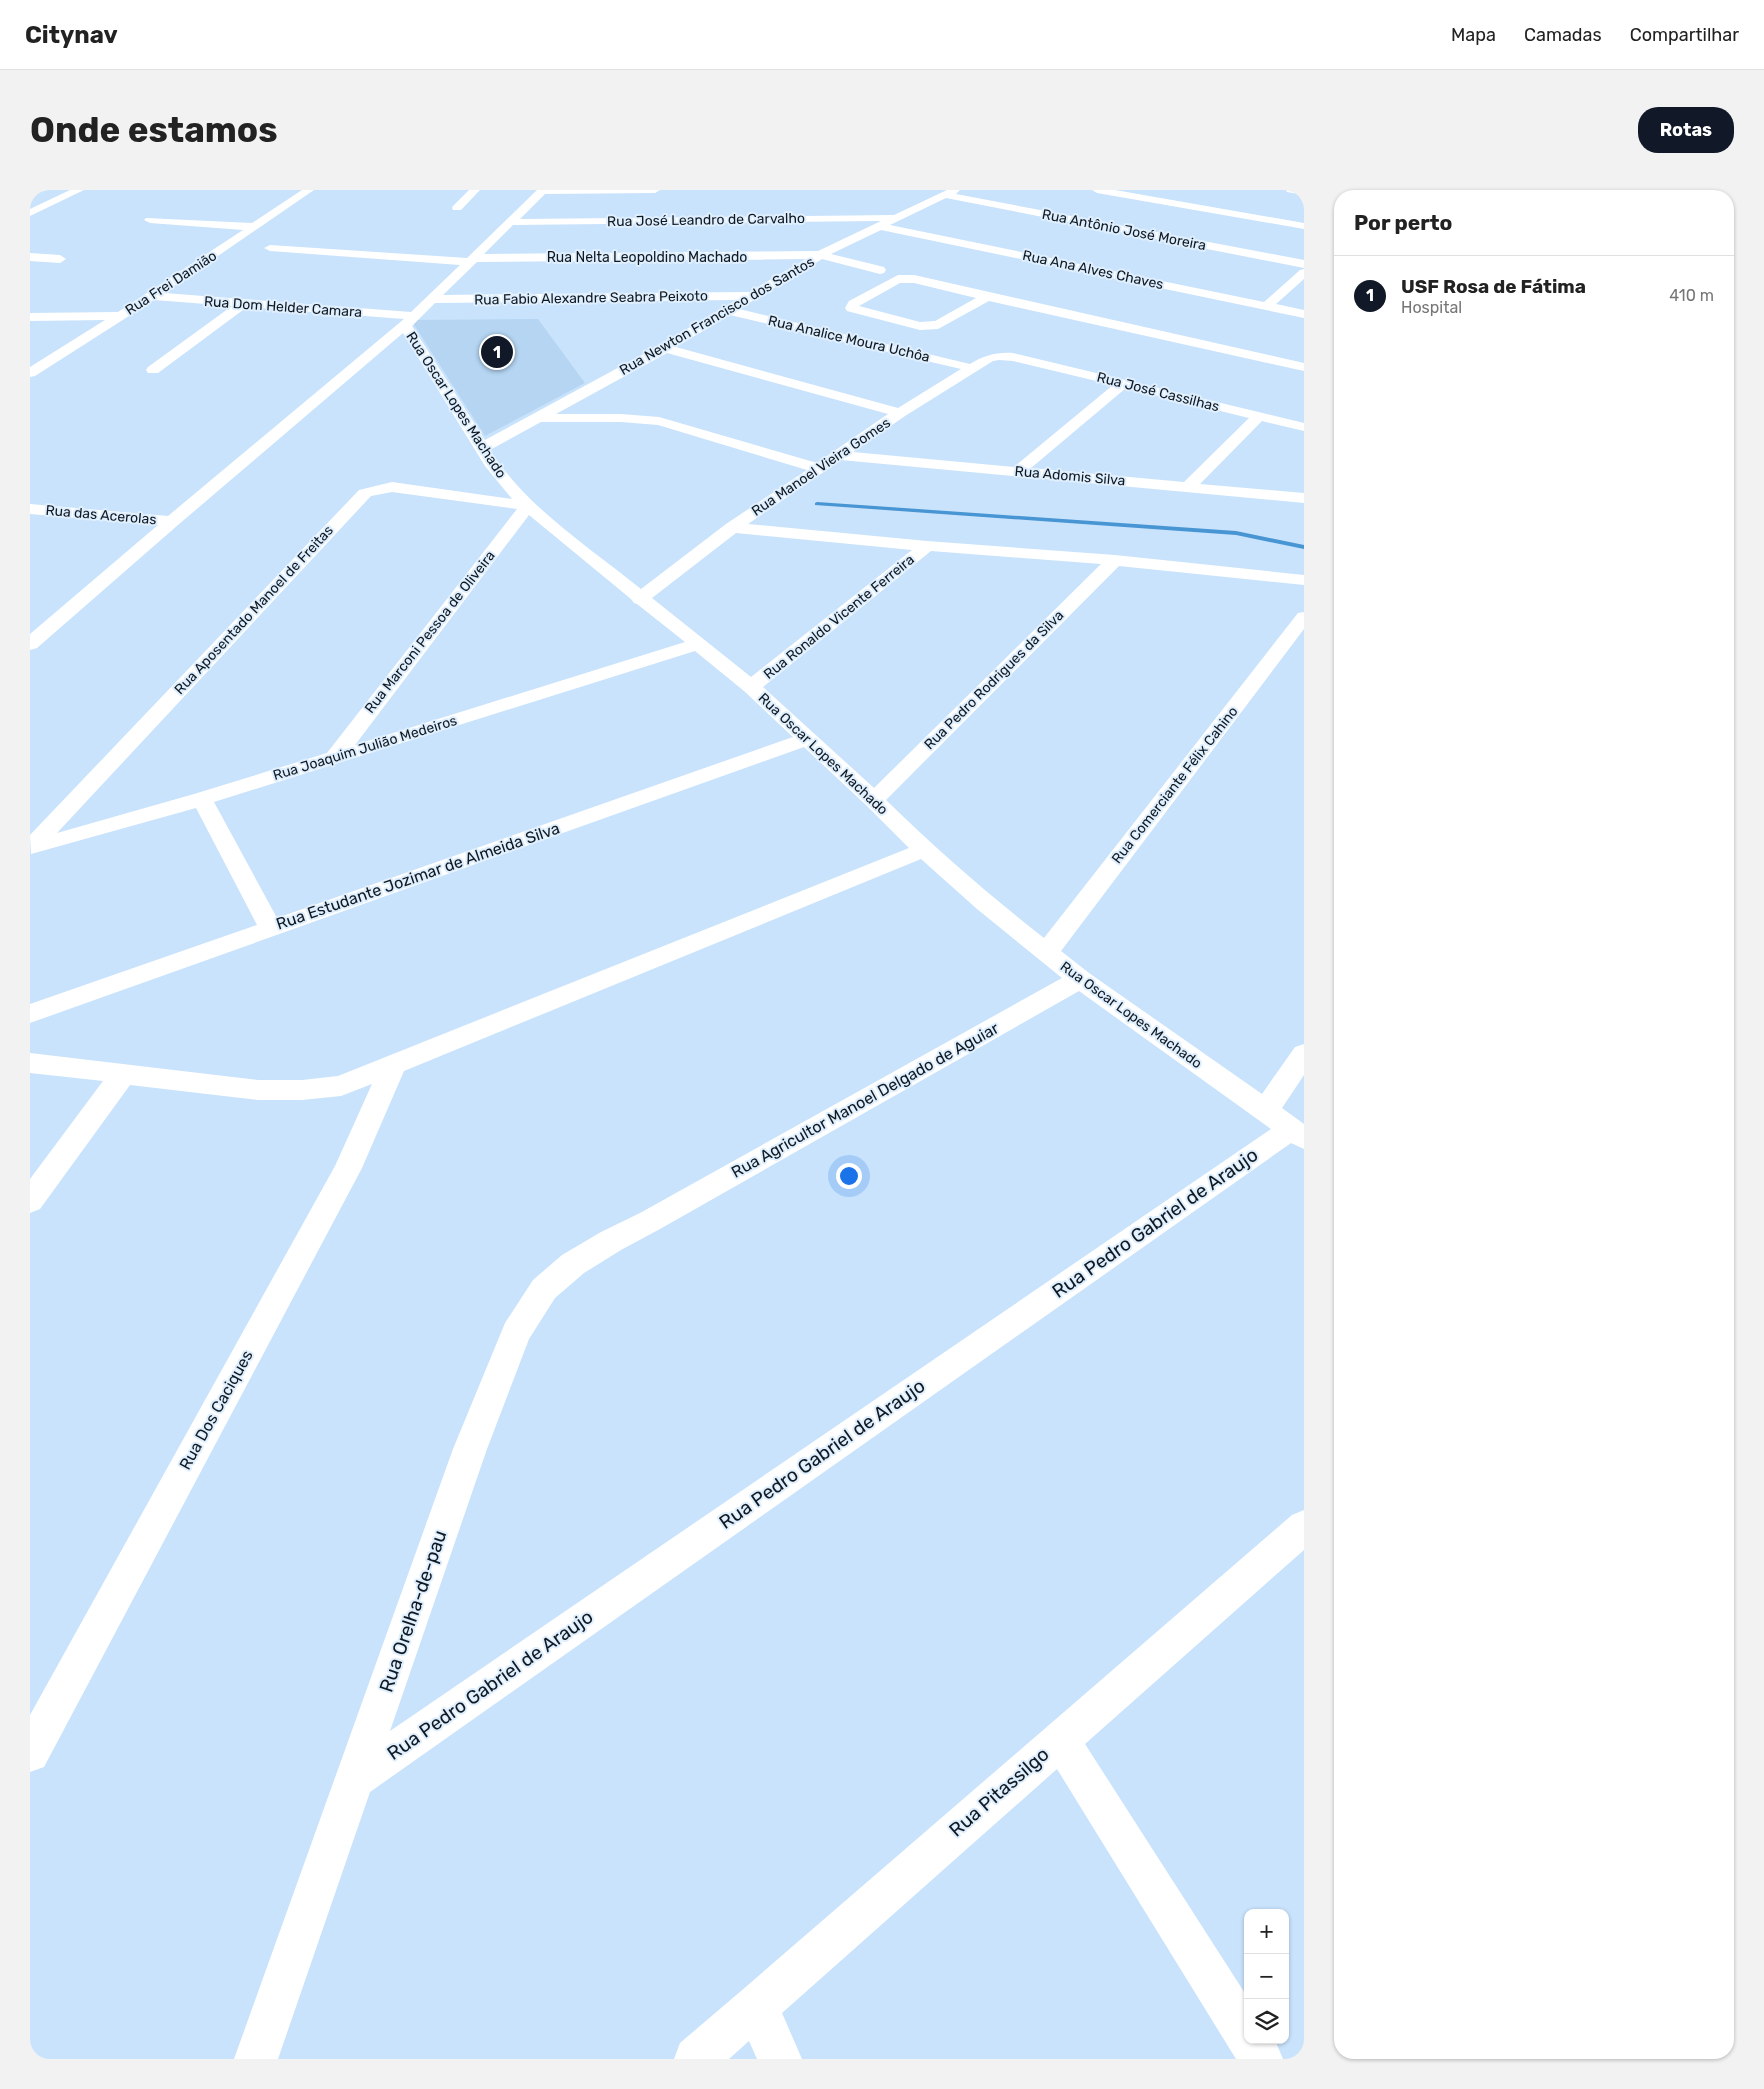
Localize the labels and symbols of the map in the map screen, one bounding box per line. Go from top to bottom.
street label: Rua Antônio José Moreira [1040,206,1208,254]
street label: Rua José Leandro de Carvalho [607,210,805,230]
street label: Rua Frei Damião [122,247,220,319]
street label: Rua Ana Alves Chaves [1021,247,1165,293]
street label: Rua Nelta Leopoldino Machado [547,249,747,266]
street label: Rua Newton Francisco dos Santos [617,253,817,379]
street label: Rua Fabio Alexandre Seabra Peixoto [474,287,708,309]
street label: Rua Dom Helder Camara [203,293,363,321]
street label: Rua Analice Moura Uchôa [766,312,932,366]
street label: Rua Oscar Lopes Machado [402,329,510,481]
pin: 1 [481,333,513,371]
street label: Rua José Cassilhas [1095,369,1221,415]
street label: Rua Manoel Vieira Gomes [748,414,894,520]
street label: Rua Adomis Silva [1014,463,1126,489]
street label: Rua das Acerolas [45,502,157,528]
street label: Rua Aposentado Manoel de Freitas [171,522,337,698]
street label: Rua Marconi Pessoa de Oliveira [361,547,499,717]
street label: Rua Ronaldo Vicente Ferreira [760,551,918,683]
street label: Rua Pedro Rodrigues da Silva [921,607,1067,753]
street label: Rua Oscar Lopes Machado [755,689,891,819]
street label: Rua Comerciante Félix Cahino [1108,703,1242,867]
street label: Rua Joaquim Julião Medeiros [271,712,459,784]
street label: Rua Estudante Jozimar de Almeida Silva [274,818,562,934]
street label: Rua Oscar Lopes Machado [1057,958,1205,1072]
street label: Rua Agricultor Manoel Delgado de Aguiar [728,1018,1002,1182]
street label: Rua Pedro Gabriel de Araujo [1048,1143,1262,1303]
your location [836,1163,862,1189]
street label: Rua Dos Caciques [175,1347,257,1473]
street label: Rua Pedro Gabriel de Araujo [715,1374,929,1534]
street label: Rua Orelha-de-pau [374,1527,452,1695]
street label: Rua Pedro Gabriel de Araujo [383,1605,597,1765]
street label: Rua Pitassilgo [944,1742,1054,1842]

